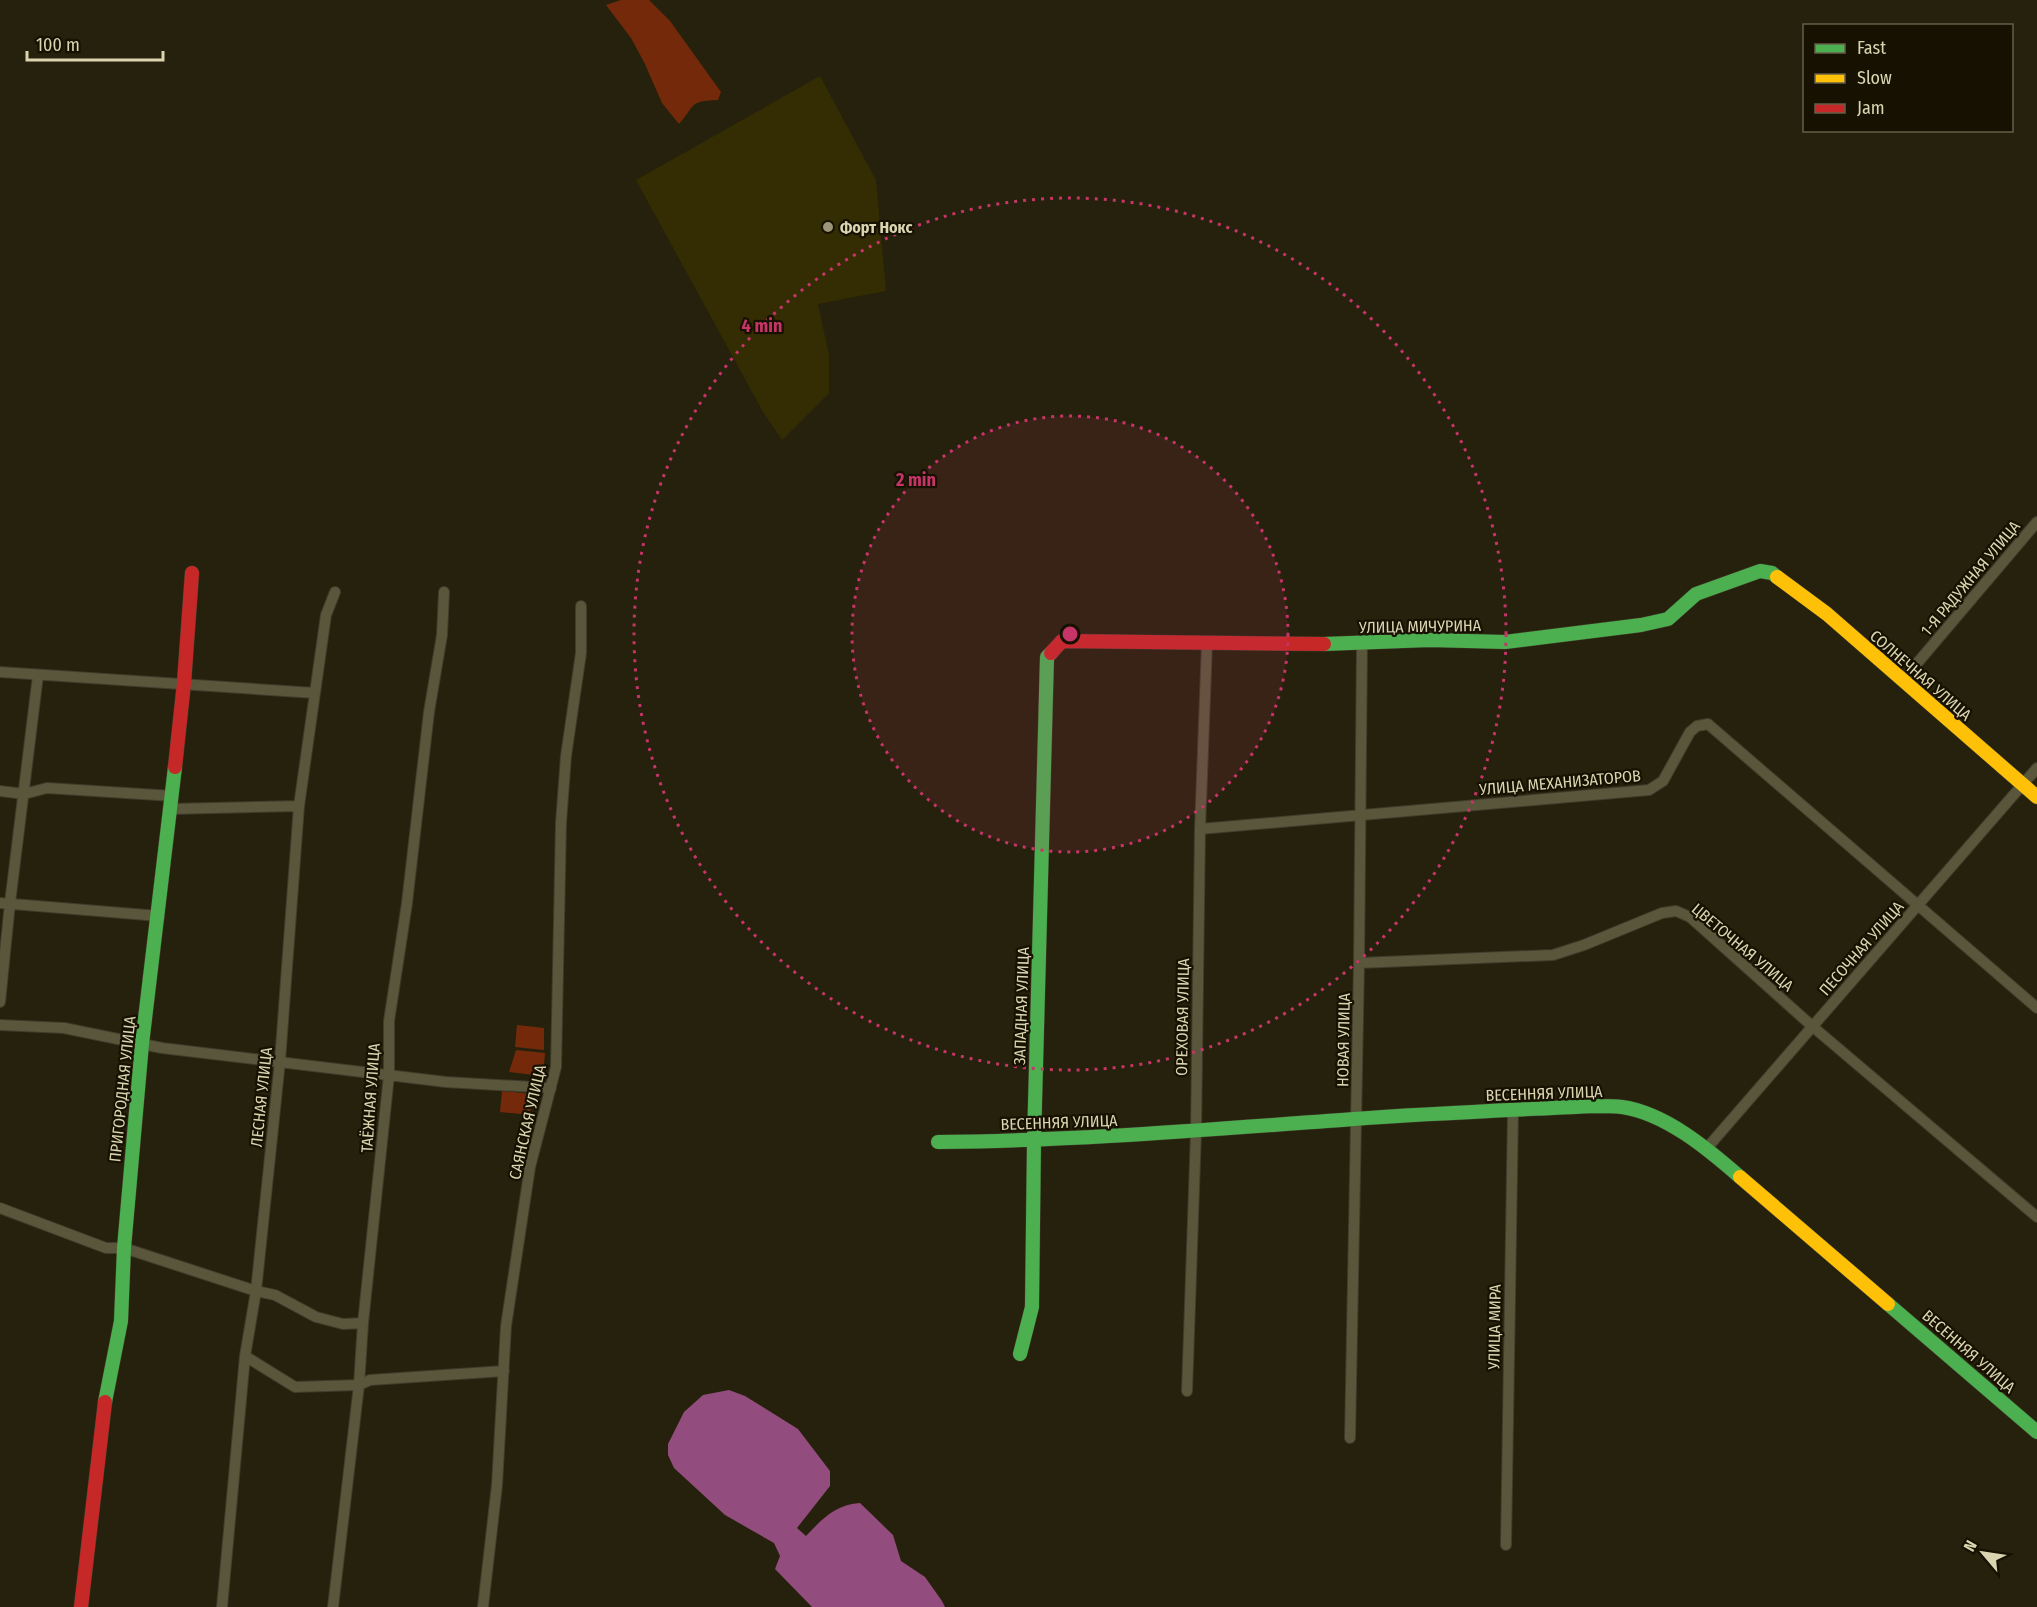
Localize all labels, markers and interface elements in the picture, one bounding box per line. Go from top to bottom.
scale bar [27,24,164,62]
legend [1803,24,2013,132]
text: 100 m [36,34,80,56]
text: Fast [1857,37,1886,59]
text: Slow [1857,67,1892,89]
text: Jam [1857,97,1885,119]
place label: Форт Нокс [840,218,912,237]
marker: Форт Нокс [821,220,835,234]
text: 4 min [742,315,782,337]
text: 2 min [895,469,936,491]
street label: 1-Я РАДУЖНАЯ УЛИЦА [1917,517,2024,640]
street label: УЛИЦА МИЧУРИНА [1358,616,1482,637]
centre of rings [1060,624,1080,644]
street label: СОЛНЕЧНАЯ УЛИЦА [1866,626,1976,725]
street label: УЛИЦА МЕХАНИЗАТОРОВ [1477,766,1642,799]
street label: ПЕСОЧНАЯ УЛИЦА [1815,897,1908,999]
street label: ЦВЕТОЧНАЯ УЛИЦА [1688,899,1798,996]
street label: ЗАПАДНАЯ УЛИЦА [1010,946,1033,1065]
street label: ОРЕХОВАЯ УЛИЦА [1172,957,1193,1076]
street label: НОВАЯ УЛИЦА [1333,992,1354,1087]
street label: ПРИГОРОДНАЯ УЛИЦА [105,1015,140,1163]
street label: ТАЁЖНАЯ УЛИЦА [357,1042,384,1153]
street label: ЛЕСНАЯ УЛИЦА [247,1046,276,1148]
street label: САЯНСКАЯ УЛИЦА [505,1062,550,1181]
street label: ВЕСЕННЯЯ УЛИЦА [1485,1082,1603,1105]
street label: ВЕСЕННЯЯ УЛИЦА [1000,1111,1118,1134]
street label: УЛИЦА МИРА [1484,1284,1505,1371]
street label: ВЕСЕННЯЯ УЛИЦА [1918,1306,2019,1397]
north arrow [1953,1523,2013,1583]
text: N [1960,1537,1981,1555]

